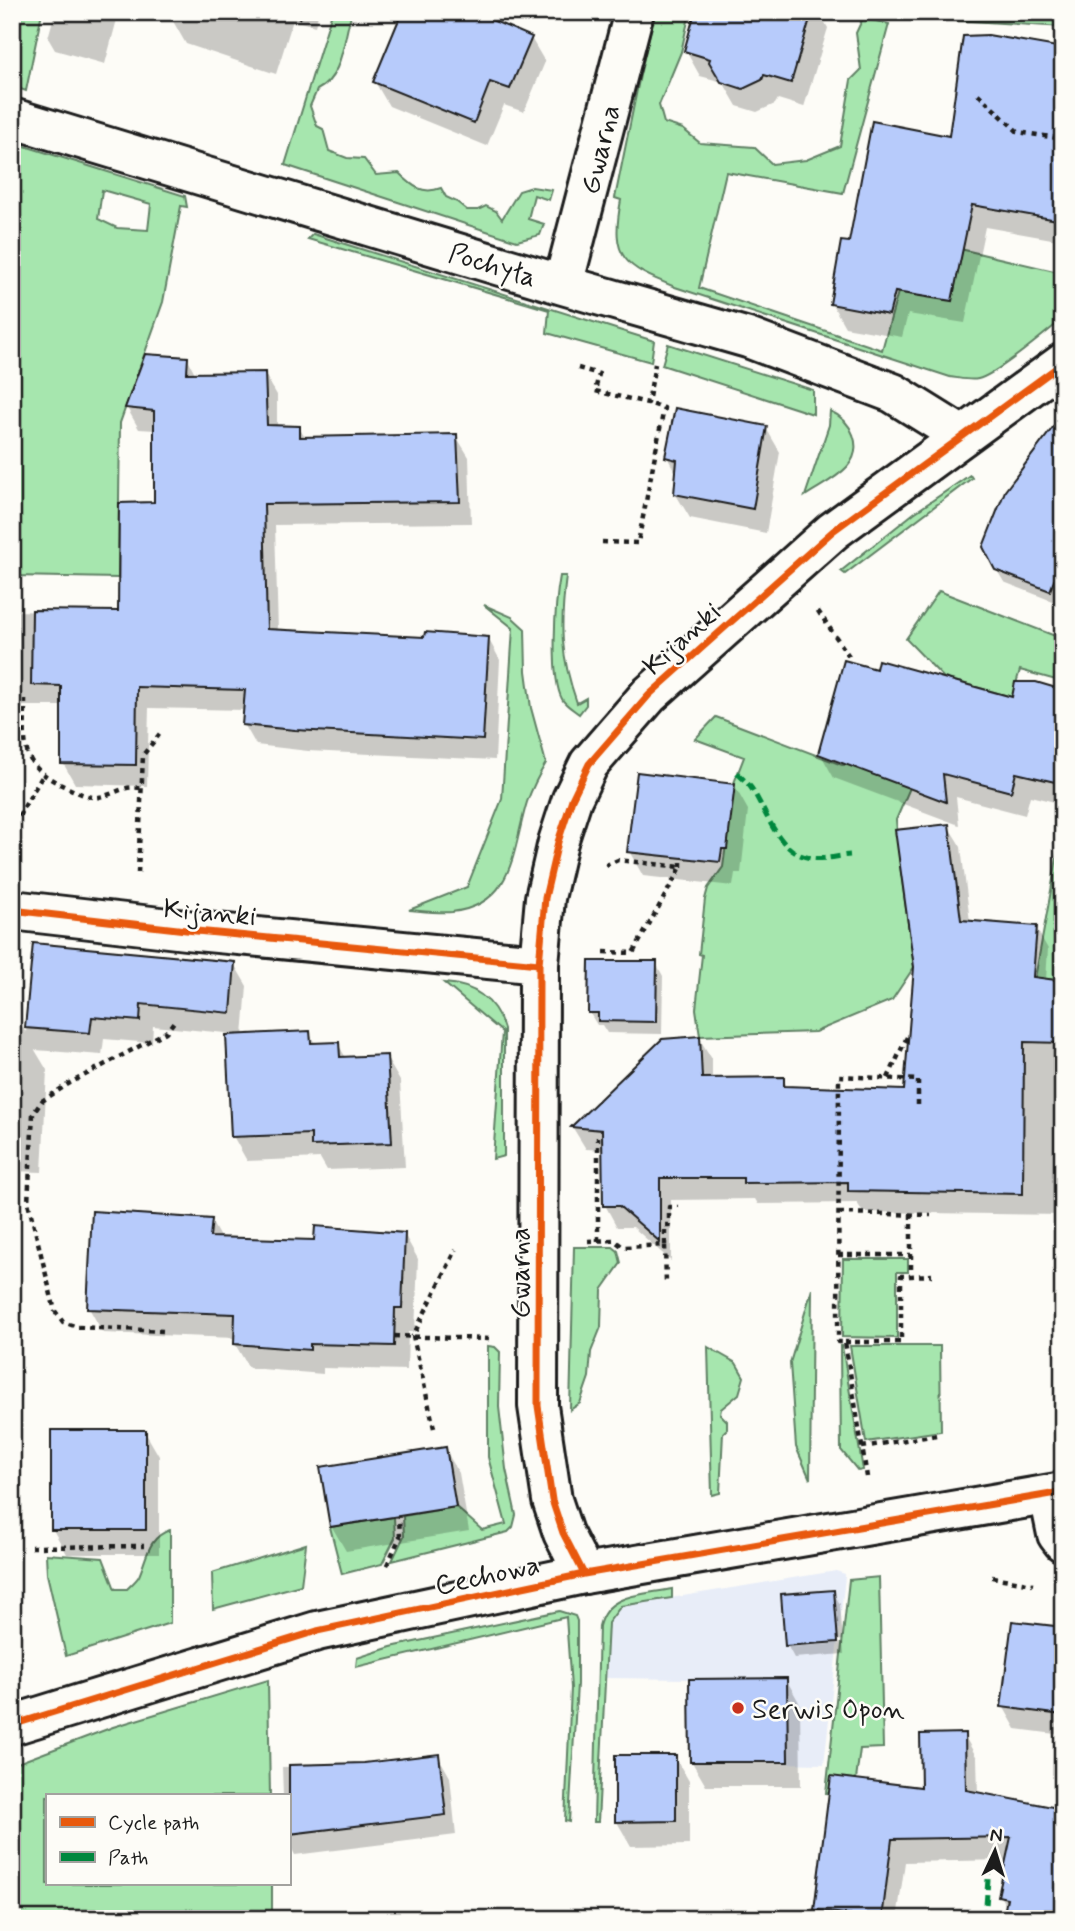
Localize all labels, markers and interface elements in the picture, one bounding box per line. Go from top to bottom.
street label: Gwarna [572,101,630,198]
street label: Pochyła [444,236,541,297]
street label: Kijanki [636,595,730,685]
street label: Kijanki [162,891,258,936]
street label: Gwarna [503,1227,540,1319]
street label: Cechowa [432,1547,543,1606]
place label: Serwis Opon [752,1692,905,1729]
marker: Serwis Opon [730,1700,746,1716]
legend [46,1794,290,1885]
text: Cycle path [108,1809,199,1837]
north arrow [960,1815,1030,1885]
text: N [989,1823,1003,1848]
text: Path [108,1844,148,1872]

